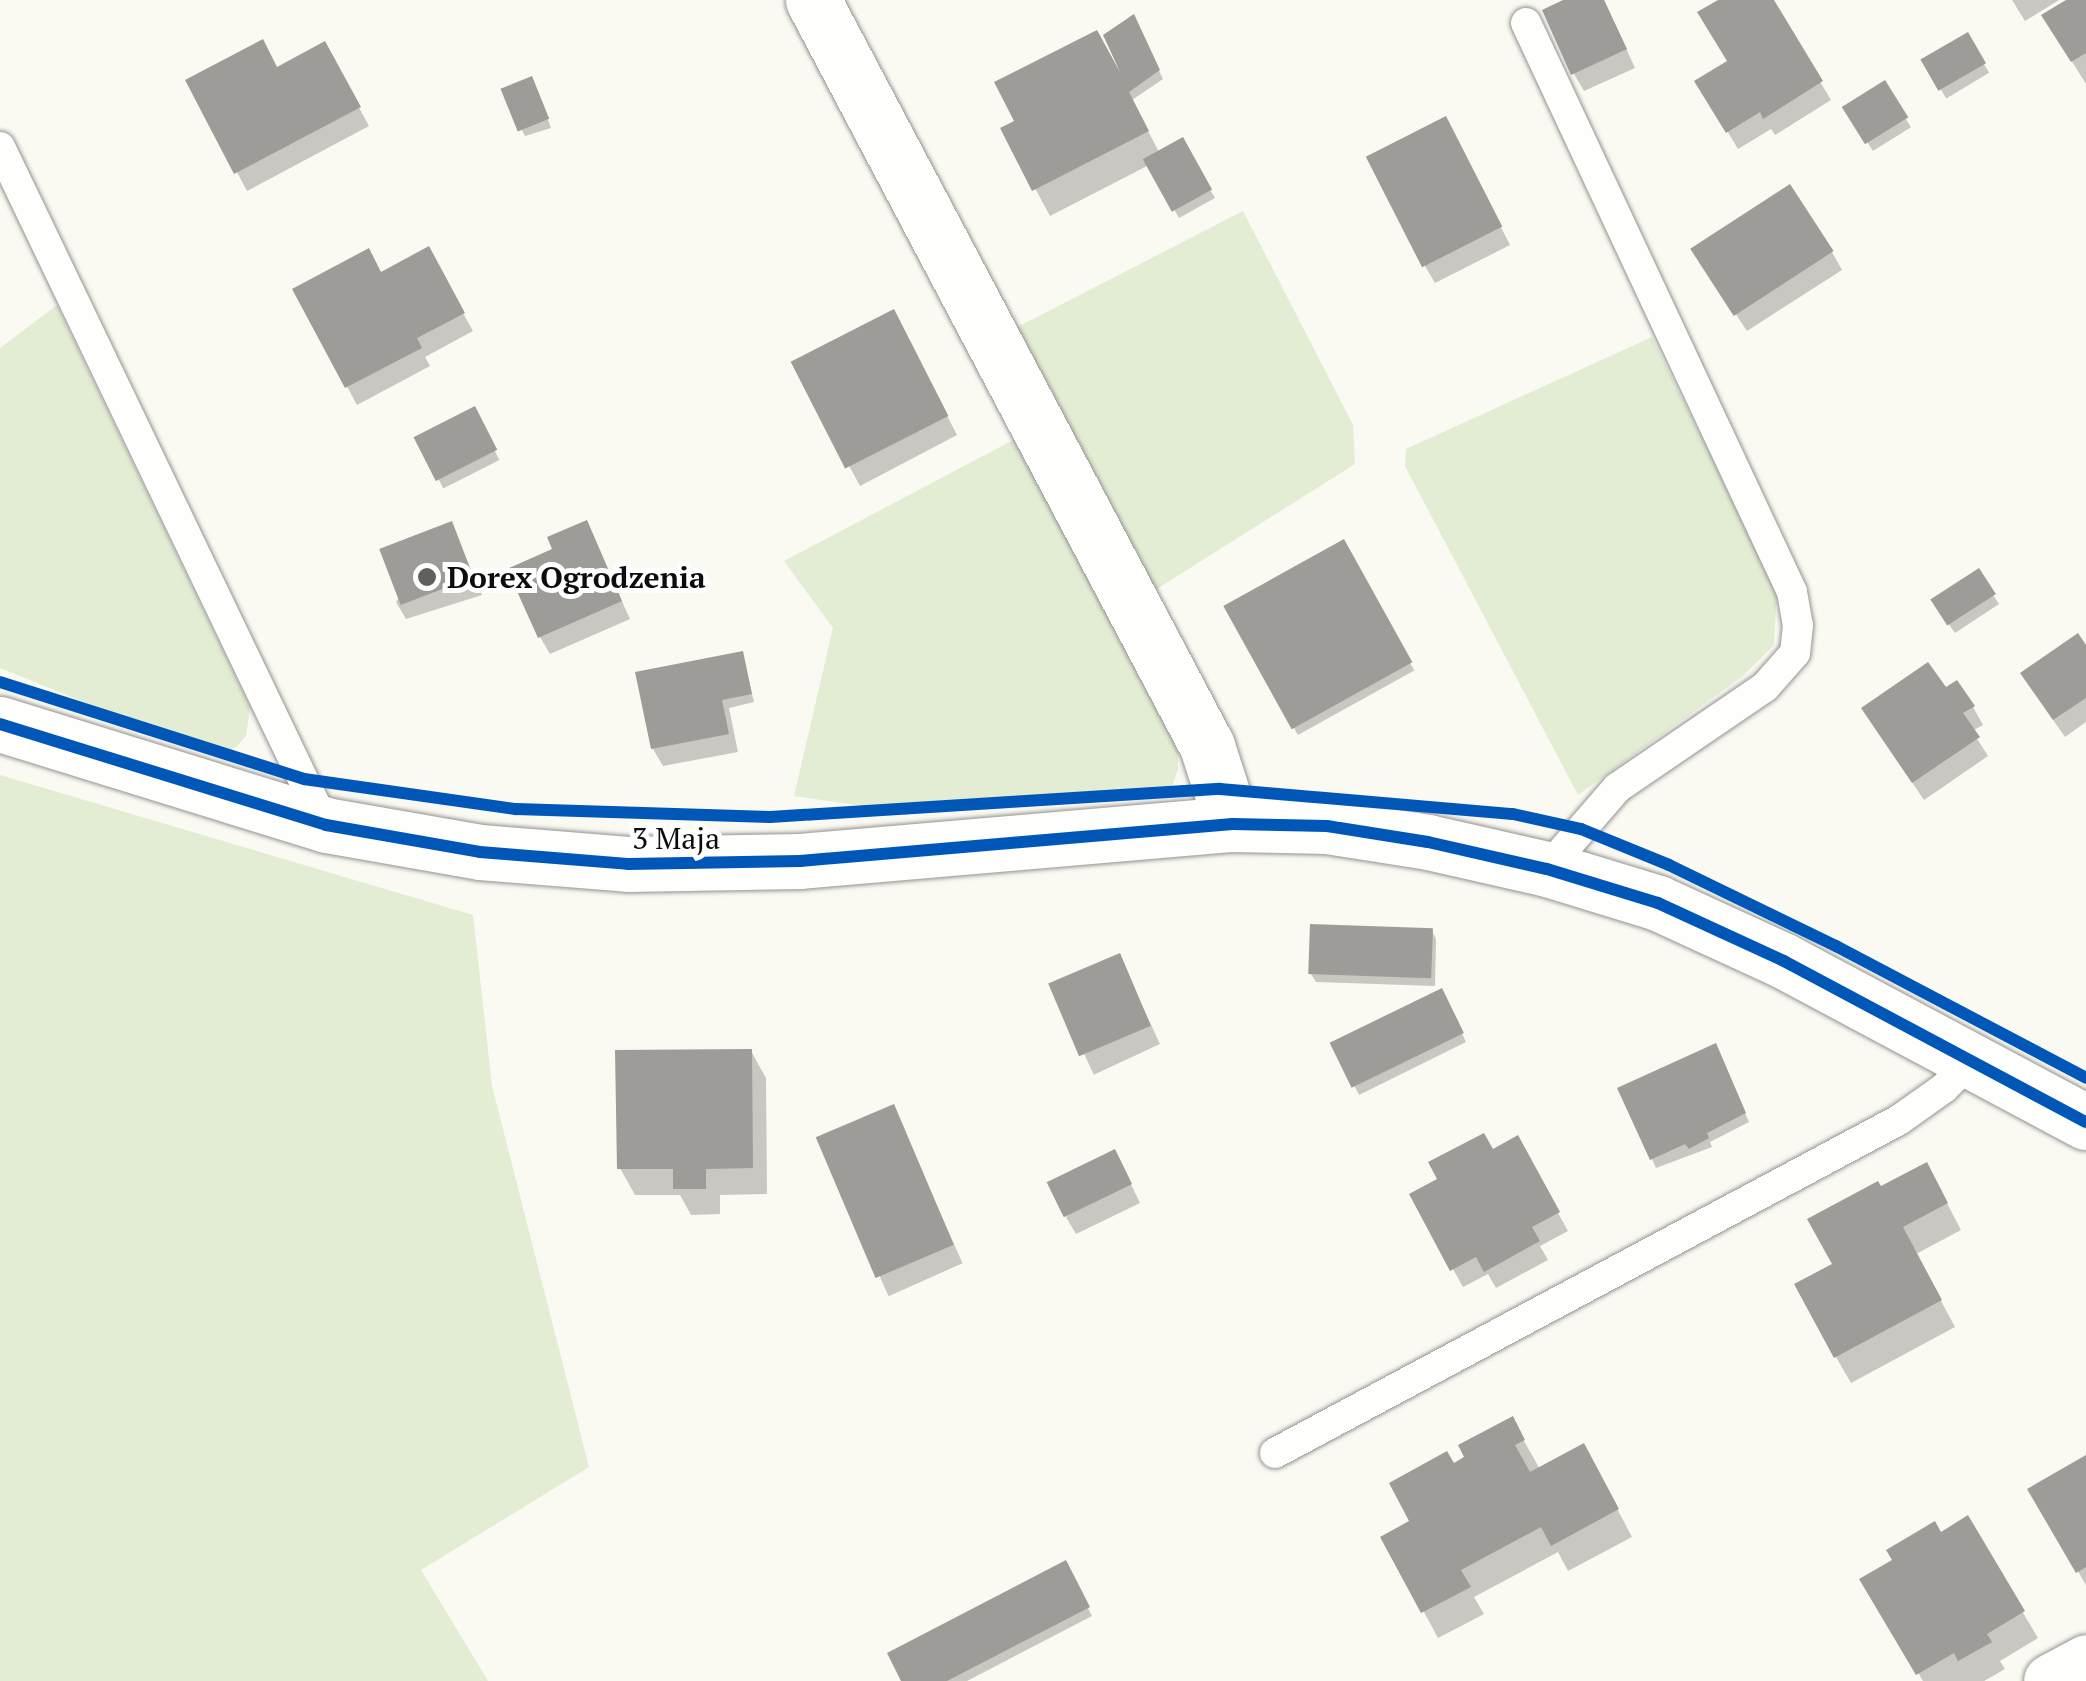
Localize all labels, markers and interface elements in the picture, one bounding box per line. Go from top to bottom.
place label: Dorex Ogrodzenia [447,559,706,595]
marker: Dorex Ogrodzenia [416,566,438,588]
street label: 3 Maja [632,820,720,856]

